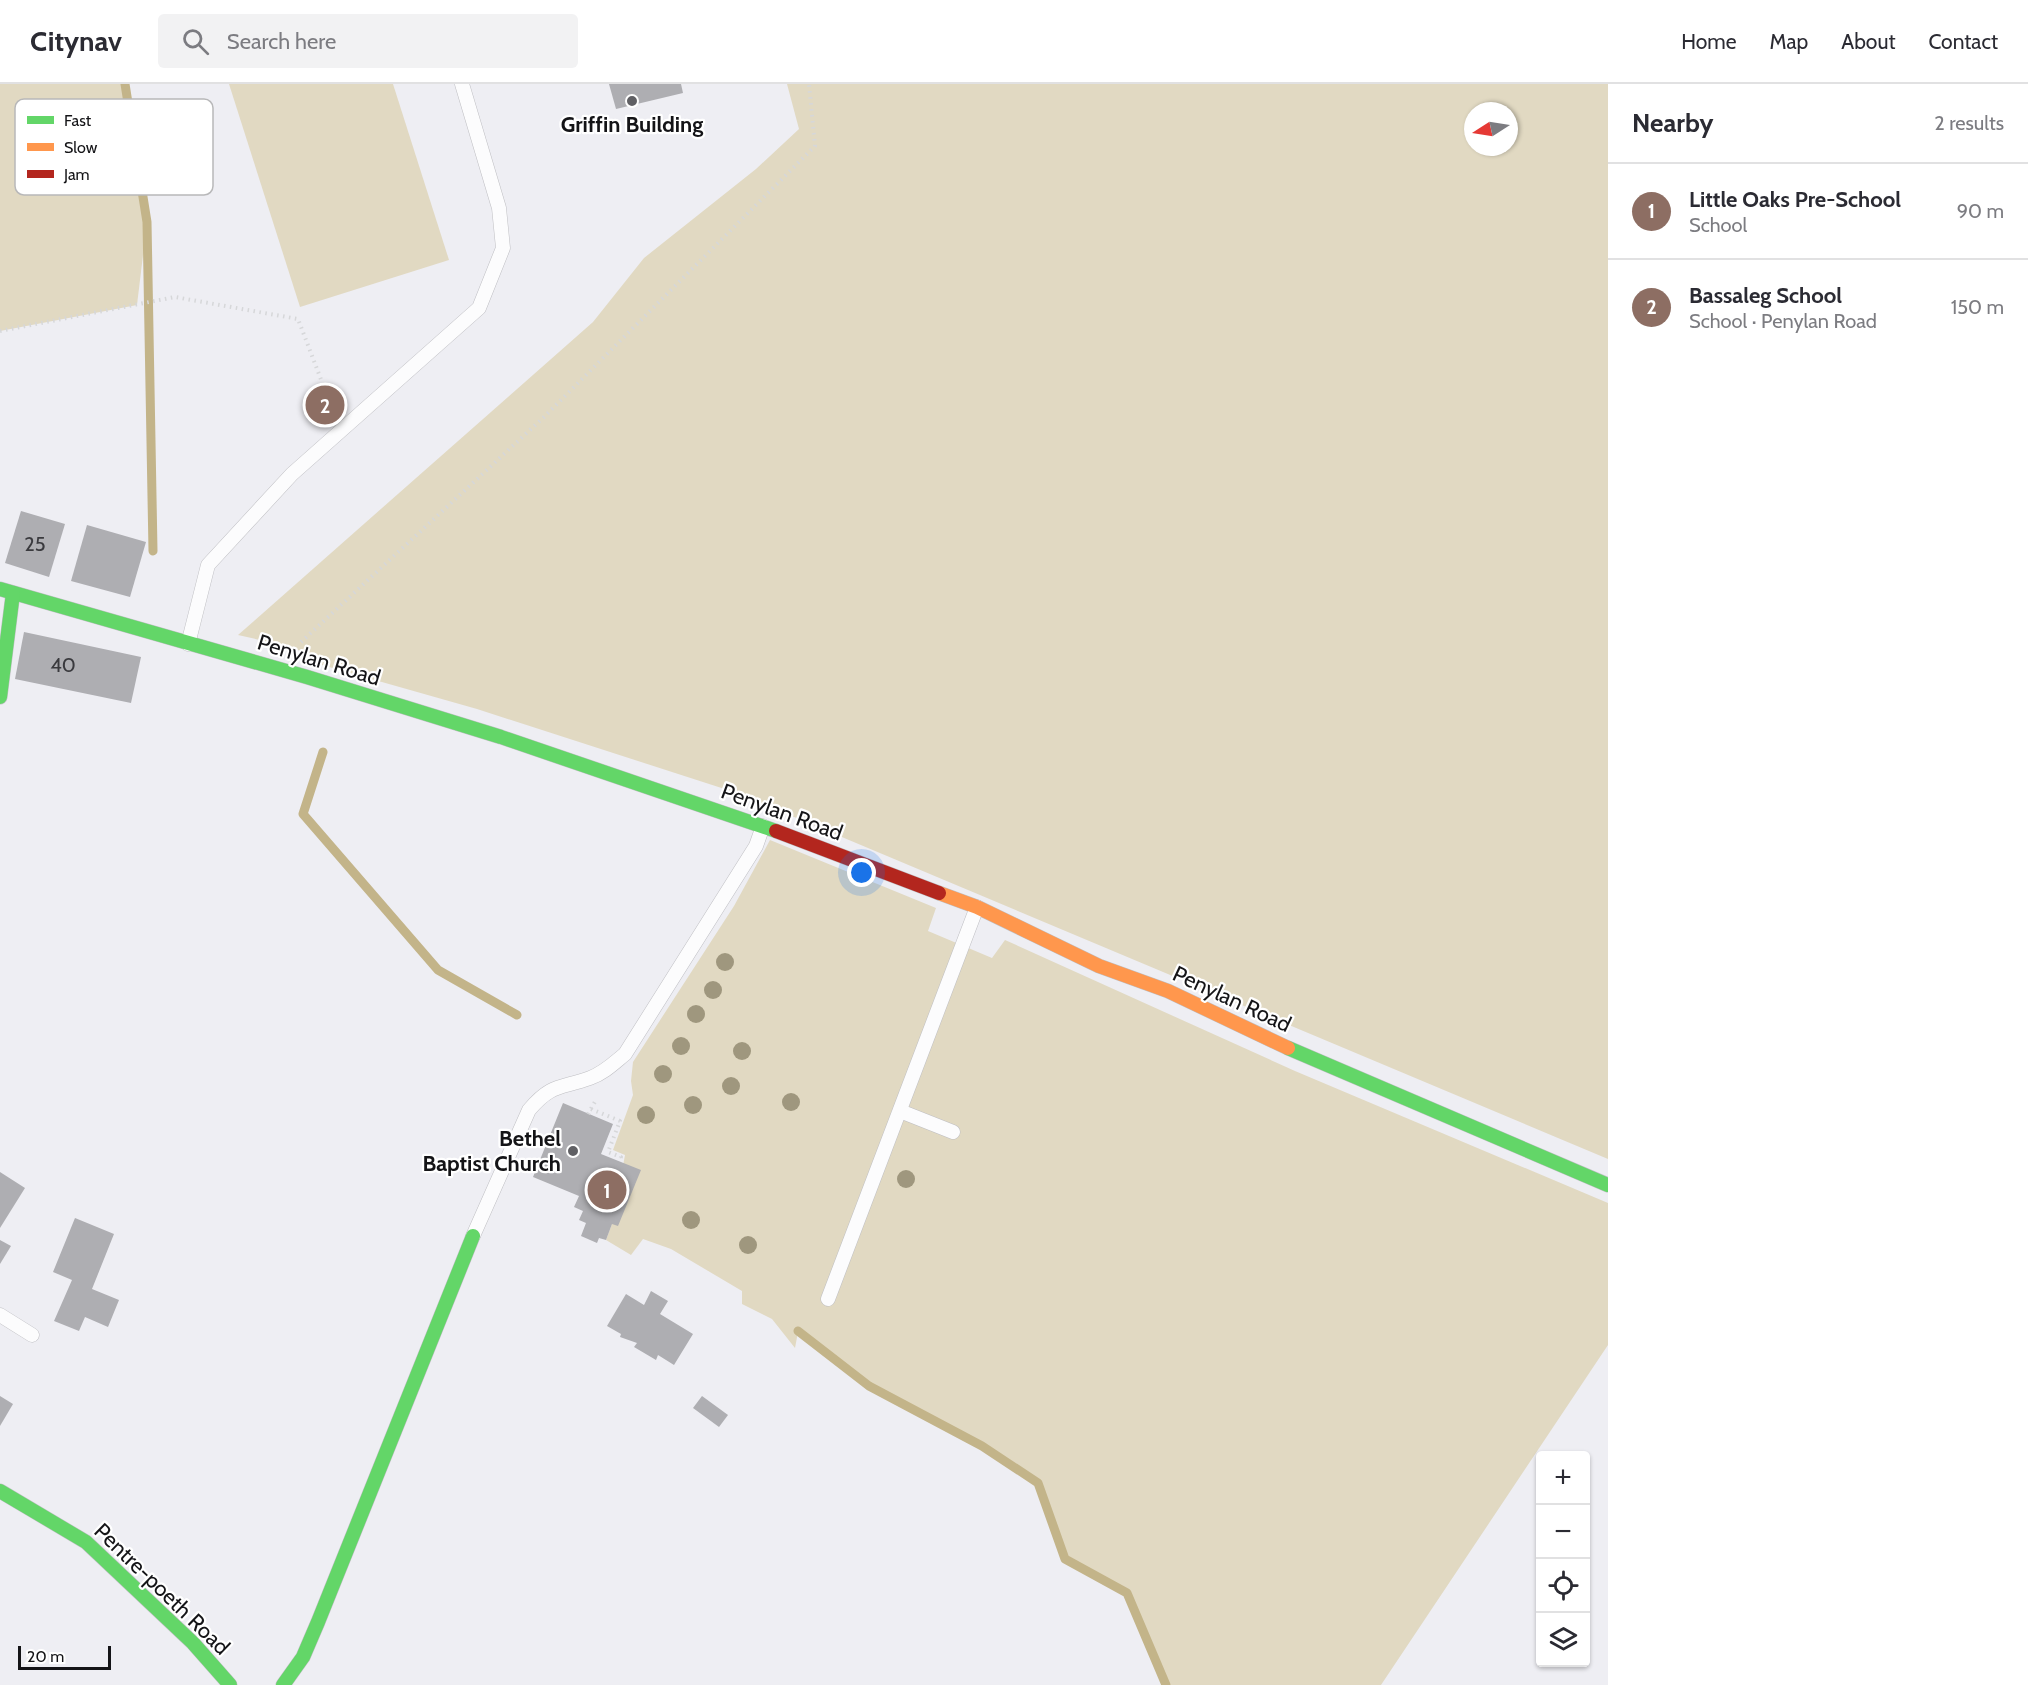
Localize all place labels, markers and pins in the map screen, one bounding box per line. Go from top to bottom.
marker: Griffin Building [625,94,639,108]
place label: Griffin Building [561,111,703,138]
pin: 2 [306,382,344,428]
place label: Bethel Baptist Church [422,1125,561,1177]
marker: Bethel Baptist Church [566,1144,580,1158]
pin: 1 [588,1168,626,1212]

